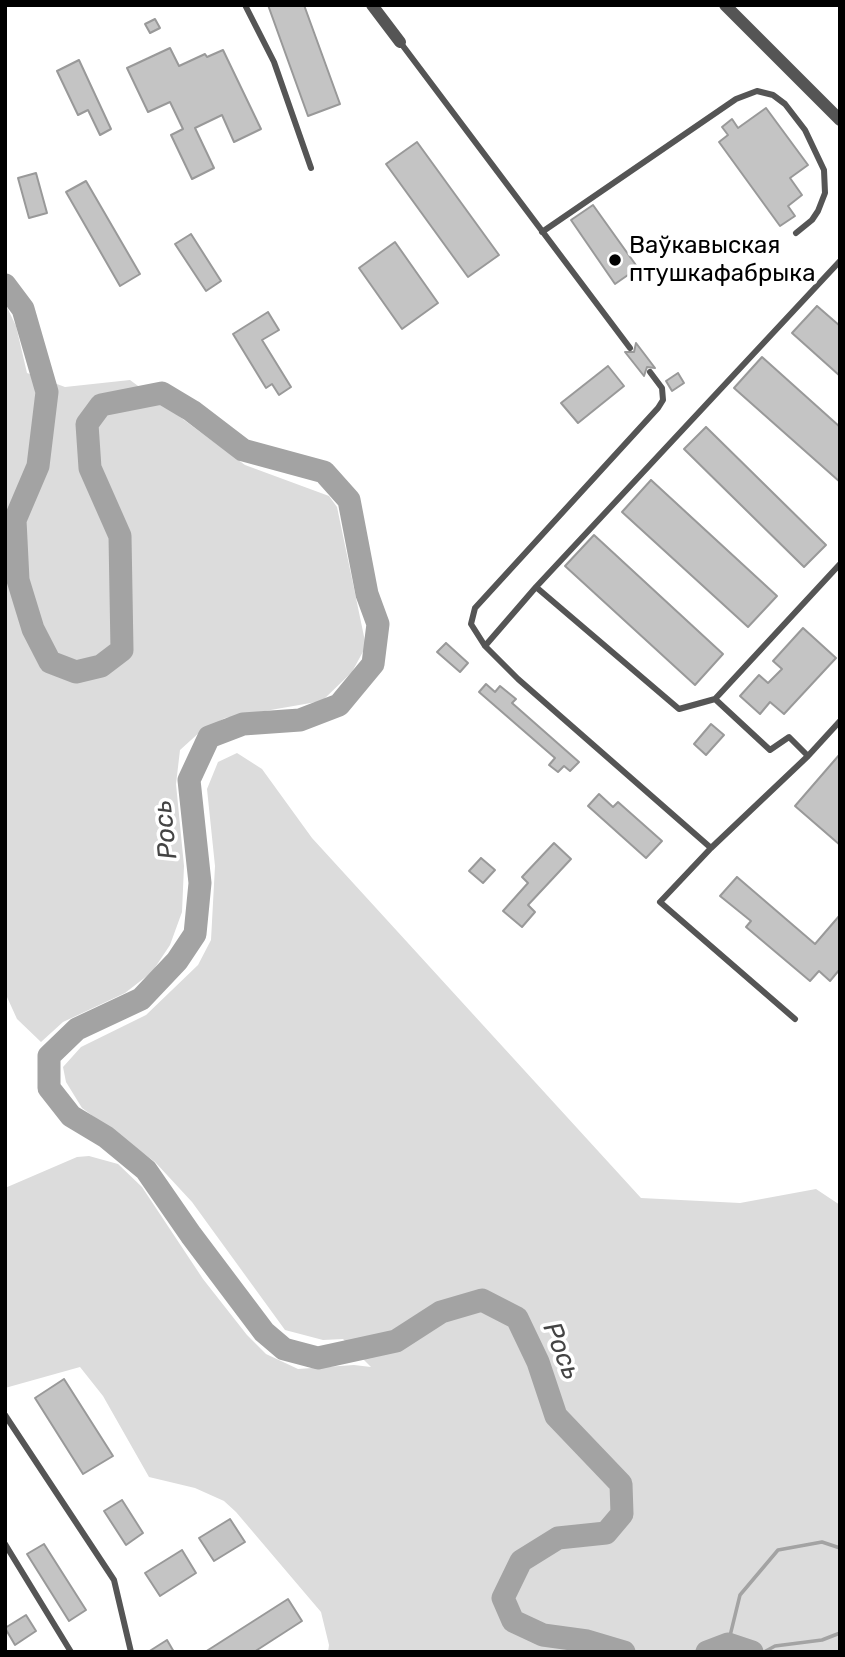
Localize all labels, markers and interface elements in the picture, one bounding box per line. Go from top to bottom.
place label: Ваўкавыская птушкафабрыка [629,232,815,288]
marker: Ваўкавыская птушкафабрыка [607,252,623,268]
water label: Рось [147,799,185,861]
water label: Рось [535,1318,587,1384]

